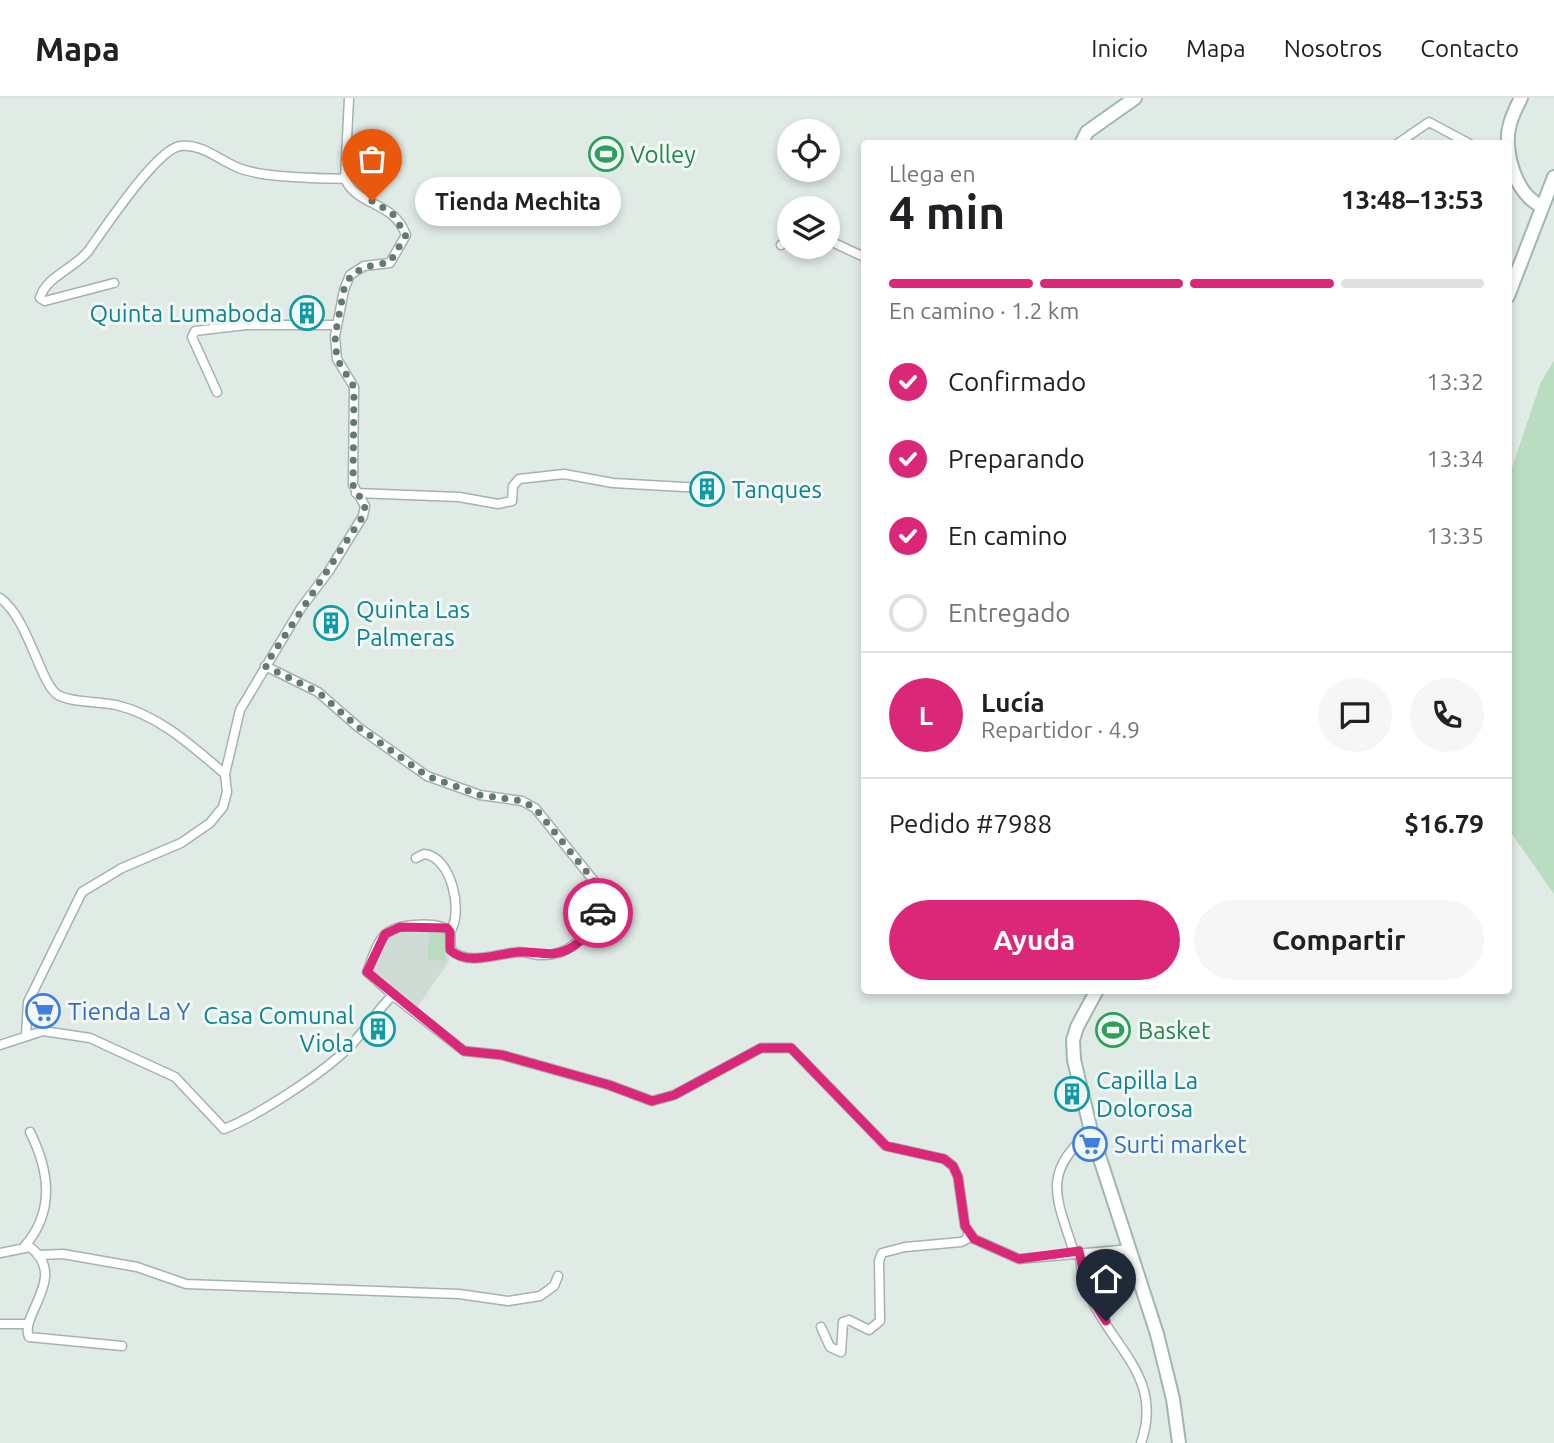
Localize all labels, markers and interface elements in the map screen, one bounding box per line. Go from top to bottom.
text: Mapa [35,30,120,67]
text: Inicio [1091,35,1148,62]
text: Mapa [1186,35,1246,62]
text: Nosotros [1284,35,1382,62]
text: Contacto [1420,35,1519,62]
map controls [777,119,840,259]
button: locate [777,119,840,182]
pin [342,129,402,201]
sports icon: Volley [587,135,625,173]
icon: bag [353,140,391,178]
place label: Volley [630,141,696,168]
text: Llega en [889,161,976,186]
callout: Tienda Mechita [414,176,620,226]
text: 13:48–13:53 [1341,185,1484,214]
text: 4 min [889,186,1005,238]
text: Tienda Mechita [435,189,601,214]
button: layers [777,196,840,259]
building icon: Quinta Lumaboda [288,294,326,332]
text: En camino · 1.2 km [889,298,1079,323]
place label: Quinta Lumaboda [89,300,282,327]
icon: check [889,363,927,401]
text: Confirmado [948,367,1086,396]
text: 13:32 [1426,369,1484,394]
icon: check [889,440,927,478]
text: Preparando [948,444,1085,473]
text: 13:34 [1426,446,1484,471]
building icon: Tanques [688,470,726,508]
place label: Tanques [732,476,822,503]
icon: check [889,517,927,555]
text: En camino [948,521,1068,550]
text: 13:35 [1426,523,1484,548]
place label: Quinta Las Palmeras [356,596,470,651]
text: Entregado [948,598,1071,627]
building icon: Quinta Las Palmeras [312,604,350,642]
button: chat [1318,678,1392,752]
button: phone [1410,678,1484,752]
text: Lucía [981,688,1045,717]
text: L [919,701,933,730]
text: Repartidor · 4.9 [981,717,1140,742]
text: Pedido #7988 [889,809,1052,838]
text: $16.79 [1404,809,1484,838]
courier [563,878,633,948]
icon: car [579,894,617,932]
button: Ayuda [889,900,1180,980]
button: Compartir [1194,900,1484,980]
supermarket icon: Tienda La Y [24,992,62,1030]
place label: Tienda La Y [68,998,191,1025]
place label: Casa Comunal Viola [203,1002,354,1057]
building icon: Casa Comunal Viola [359,1010,397,1048]
sports icon: Basket [1094,1011,1132,1049]
place label: Basket [1138,1017,1211,1044]
place label: Capilla La Dolorosa [1096,1067,1198,1122]
building icon: Capilla La Dolorosa [1053,1075,1091,1113]
supermarket icon: Surti market [1071,1125,1109,1163]
place label: Surti market [1114,1131,1247,1158]
pin [1076,1249,1136,1321]
icon: home [1087,1260,1125,1298]

